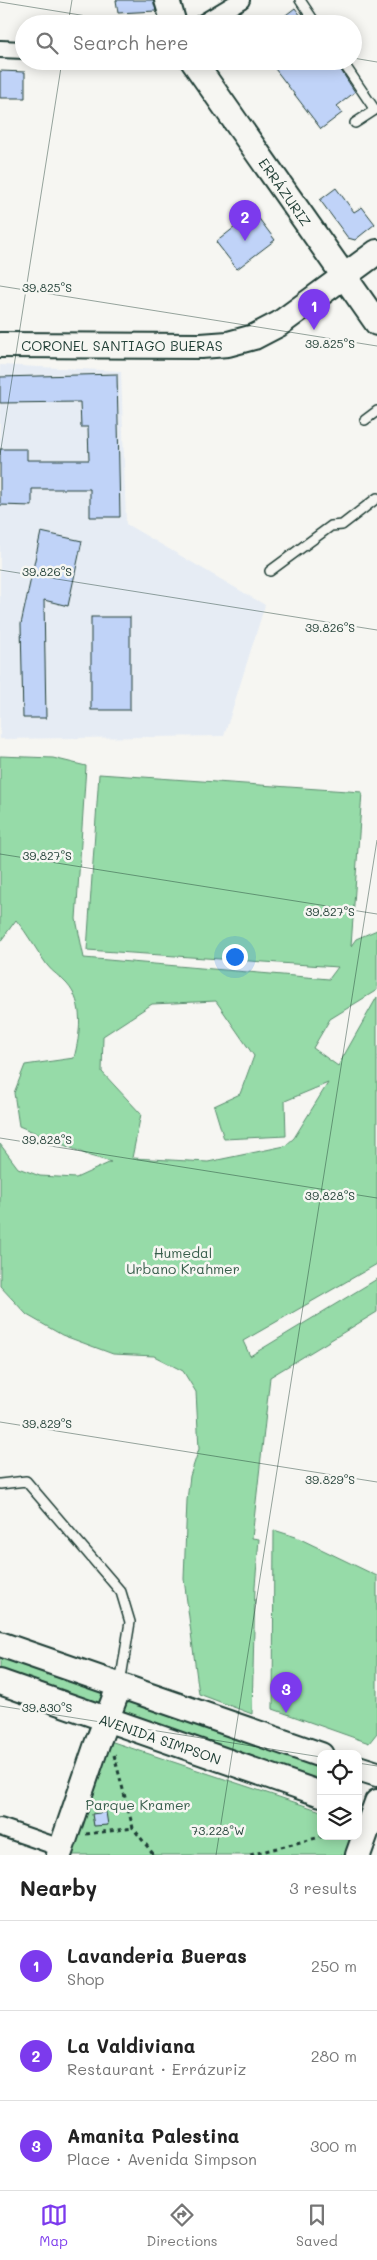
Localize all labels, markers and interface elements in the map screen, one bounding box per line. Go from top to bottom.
search box [15,15,362,70]
icon: search [33,29,61,57]
text: Search here [73,30,189,55]
street label: ERRÁZURIZ [255,154,315,230]
pin: 2 [229,200,261,241]
text: 39.825°S [22,279,72,295]
pin: 1 [298,289,330,330]
text: 39.825°S [305,335,355,351]
street label: CORONEL SANTIAGO BUERAS [21,336,223,355]
text: 39.826°S [22,563,72,579]
text: 39.826°S [305,619,355,635]
text: 39.827°S [22,847,72,863]
text: 39.827°S [305,903,355,919]
your location [222,944,248,970]
text: 39.828°S [22,1131,72,1147]
text: 39.828°S [305,1187,355,1203]
park label: Humedal Urbano Krahmer [126,1243,240,1278]
text: 39.829°S [22,1415,72,1431]
text: 39.829°S [305,1471,355,1487]
pin: 3 [270,1672,302,1713]
text: 39.830°S [22,1699,73,1715]
street label: AVENIDA SIMPSON [96,1709,224,1769]
map controls [317,1750,362,1840]
button: locate [317,1750,362,1795]
park label: Parque Kramer [85,1795,191,1814]
button: layers [317,1795,362,1840]
text: 73.228°W [191,1822,245,1838]
text: Nearby [20,1874,97,1901]
text: 3 results [289,1877,357,1898]
text: Lavanderia Bueras [67,1943,247,1968]
text: 1 [32,1955,40,1976]
text: 250 m [311,1955,357,1976]
text: Shop [67,1968,104,1989]
text: La Valdiviana [67,2033,195,2058]
text: 2 [32,2045,40,2066]
text: 280 m [311,2045,357,2066]
text: Restaurant · Errázuriz [67,2058,247,2079]
text: Amanita Palestina [67,2123,239,2148]
text: 3 [31,2135,41,2156]
text: 300 m [310,2135,357,2156]
text: Place · Avenida Simpson [67,2148,257,2169]
tab: Map [39,2201,68,2250]
tab: Directions [146,2201,218,2250]
tab: Saved [296,2201,338,2250]

